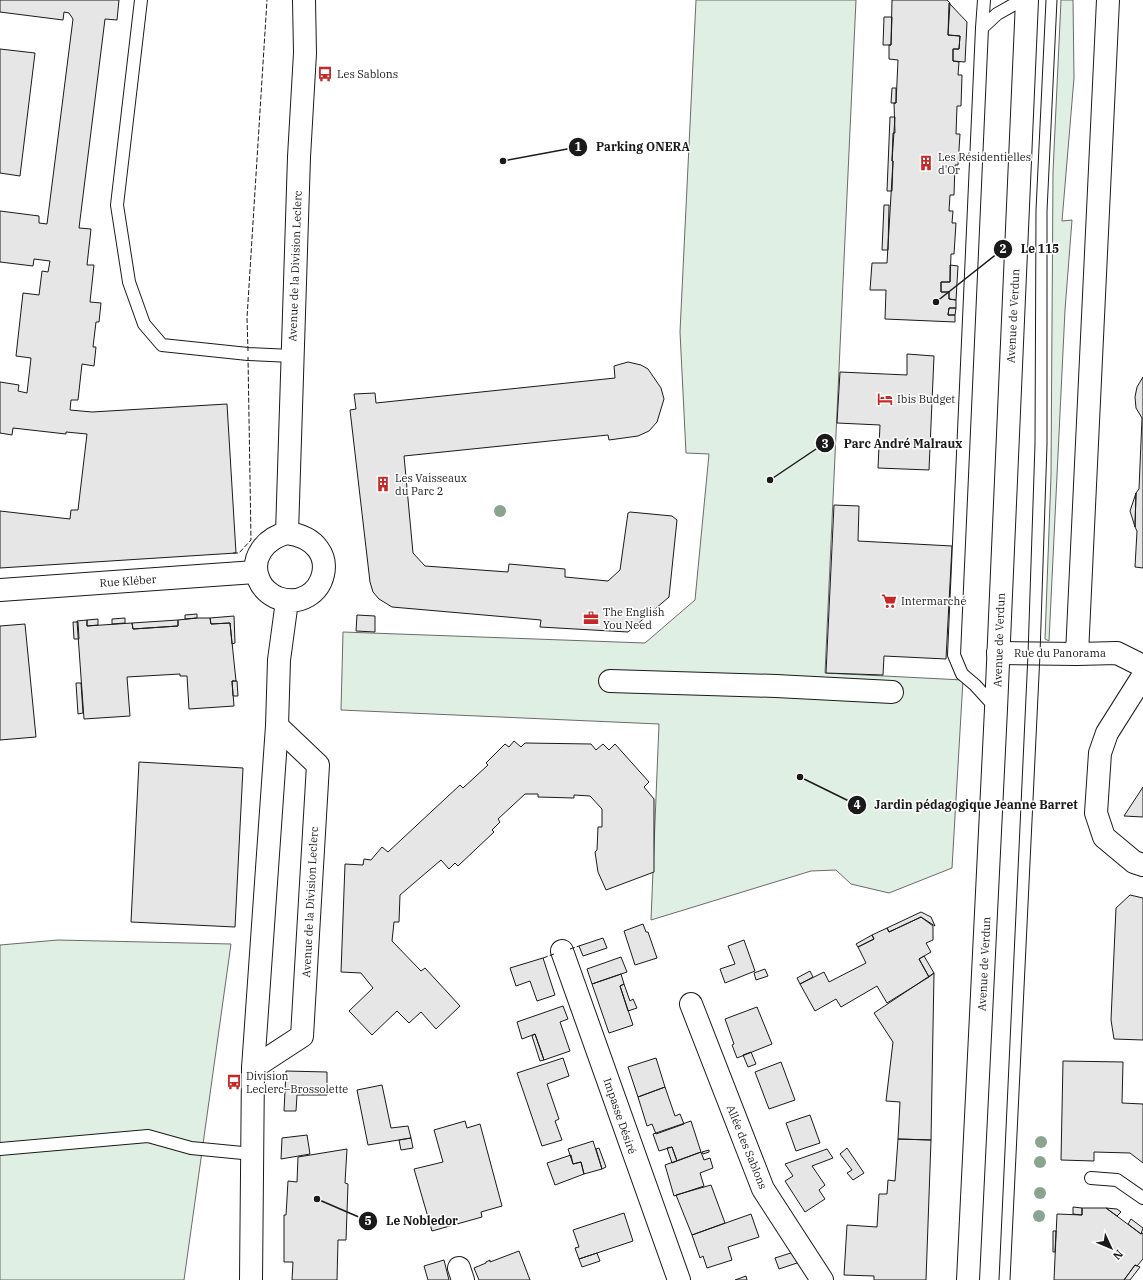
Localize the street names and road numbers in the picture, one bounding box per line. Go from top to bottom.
street label: Avenue de la Division Leclerc [285,190,305,342]
street label: Avenue de Verdun [1004,269,1022,363]
street label: Rue Kléber [99,572,157,590]
street label: Avenue de Verdun [990,593,1008,687]
street label: Rue du Panorama [1014,646,1106,660]
street label: Avenue de la Division Leclerc [299,826,321,978]
street label: Avenue de Verdun [975,917,993,1011]
street label: Impasse Désiré [600,1076,640,1156]
street label: Allée des Sablons [724,1103,770,1191]

